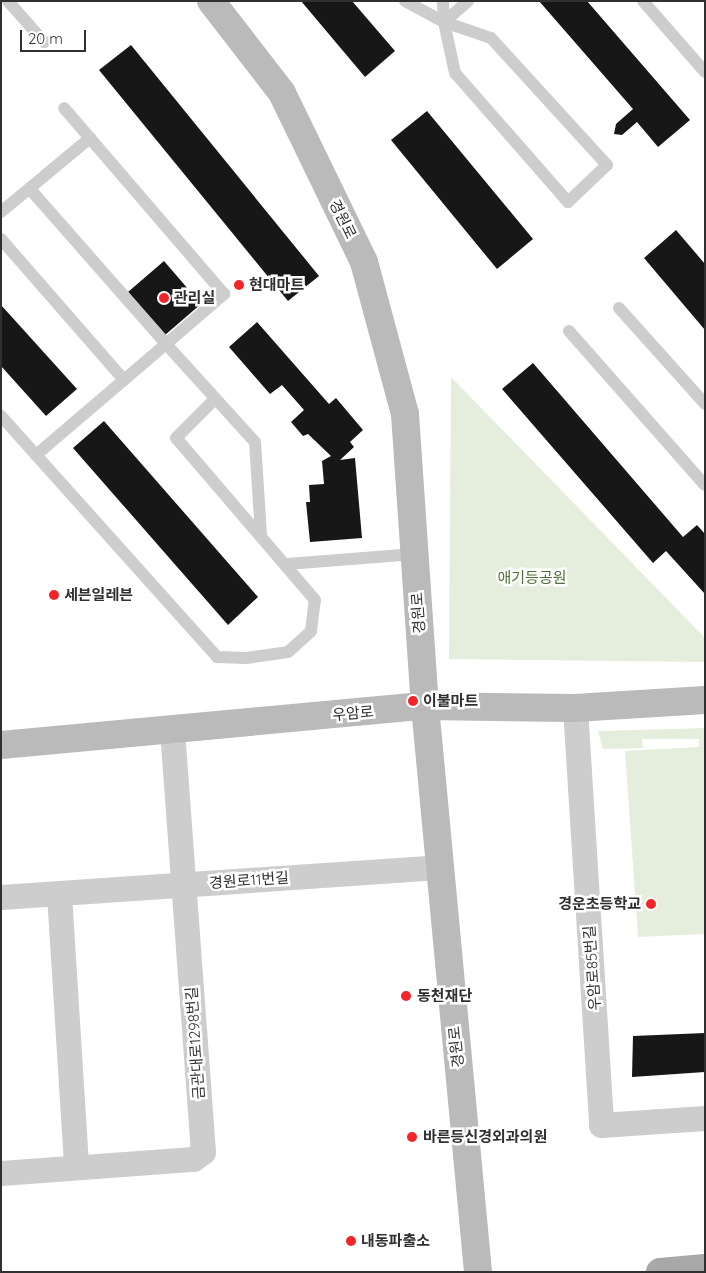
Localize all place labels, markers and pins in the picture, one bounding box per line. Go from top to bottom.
place label: 현대마트 [249,276,304,294]
marker: 현대마트 [233,279,245,291]
place label: 관리실 [174,289,215,307]
marker: 관리실 [158,292,170,304]
place label: 세븐일레븐 [64,586,133,604]
marker: 세븐일레븐 [48,589,60,601]
place label: 이불마트 [423,692,478,710]
marker: 이불마트 [407,695,419,707]
place label: 경운초등학교 [558,895,641,913]
marker: 경운초등학교 [645,898,657,910]
place label: 동천재단 [417,987,472,1005]
marker: 동천재단 [399,989,413,1003]
place label: 바른등신경외과의원 [423,1128,547,1146]
marker: 바른등신경외과의원 [405,1130,419,1144]
place label: 내동파출소 [361,1232,430,1250]
marker: 내동파출소 [345,1235,357,1247]

